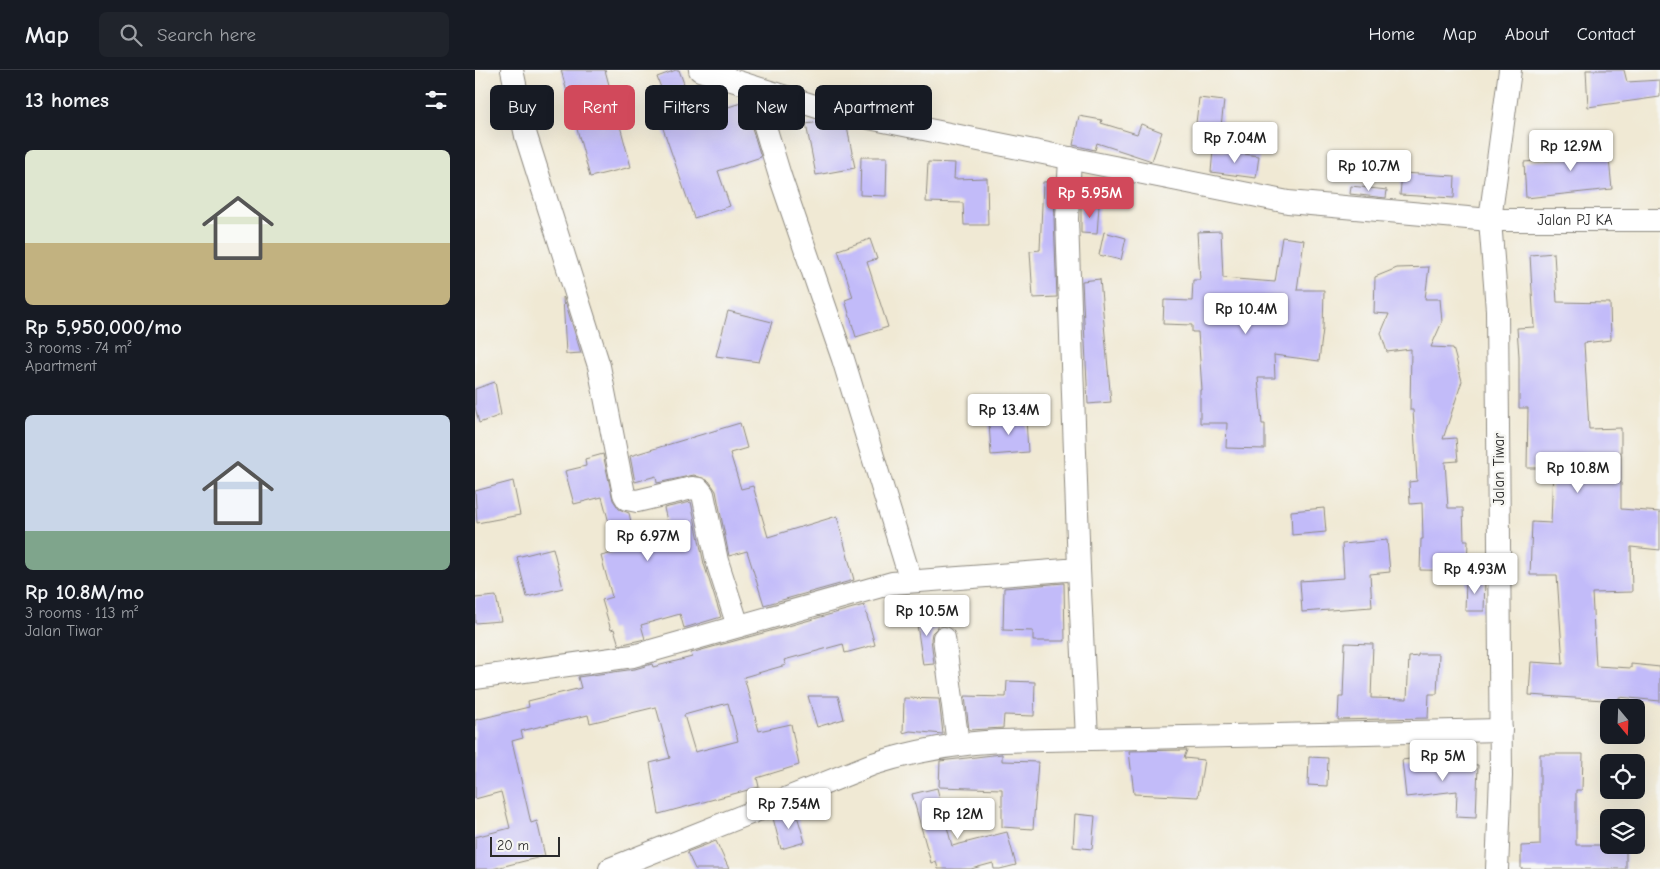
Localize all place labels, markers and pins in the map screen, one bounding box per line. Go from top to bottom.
pin: Rp 7.04M [1183,122,1287,164]
pin: Rp 12.9M [1519,129,1623,172]
pin: Rp 10.7M [1317,150,1421,192]
pin: Rp 5.95M [1038,176,1142,219]
pin: Rp 10.4M [1194,292,1298,335]
pin: Rp 13.4M [957,394,1061,436]
pin: Rp 10.8M [1526,452,1630,494]
pin: Rp 6.97M [596,520,700,562]
pin: Rp 4.93M [1423,552,1527,595]
pin: Rp 10.5M [875,594,979,637]
pin: Rp 5M [1408,740,1478,782]
pin: Rp 7.54M [737,788,841,830]
pin: Rp 12M [917,798,999,840]

